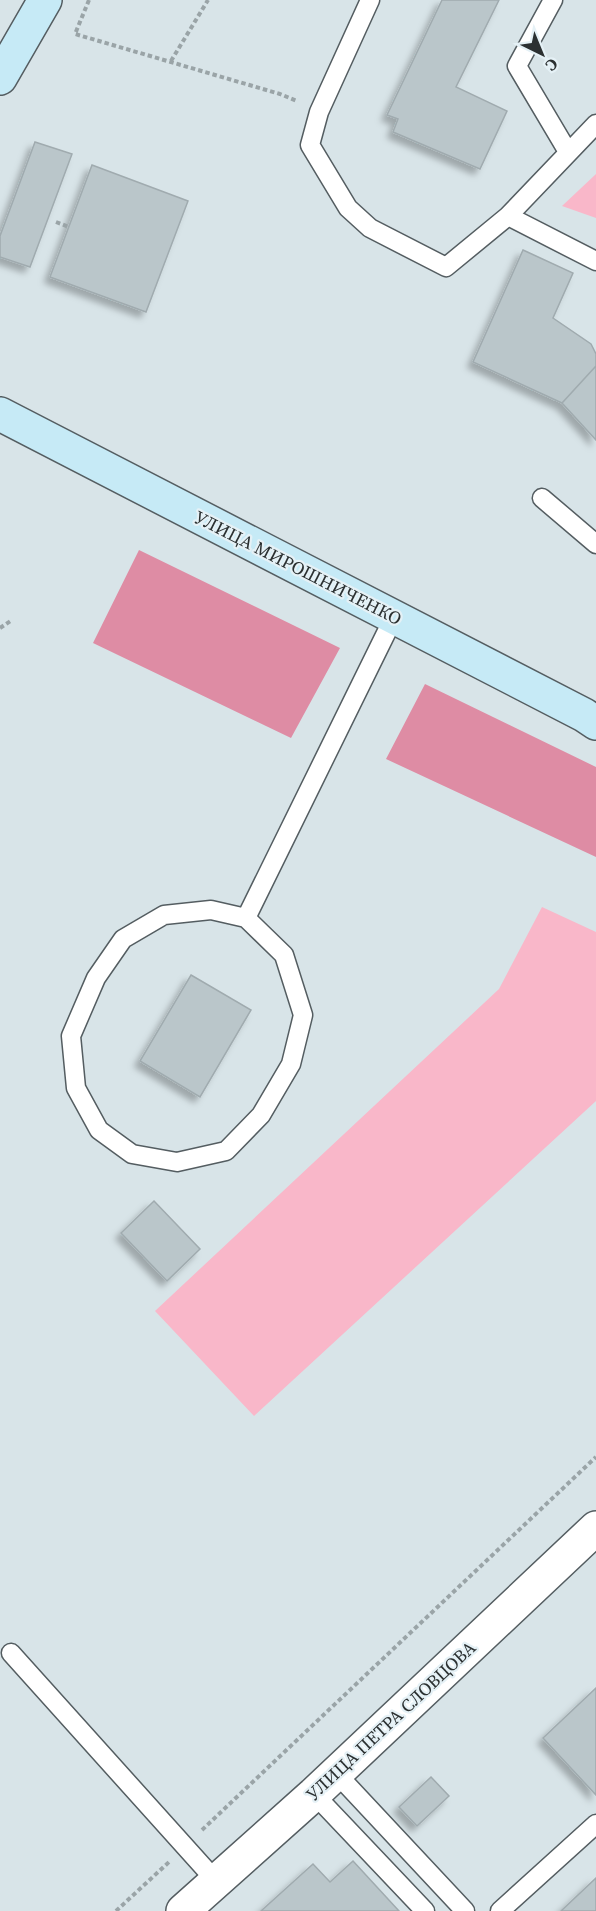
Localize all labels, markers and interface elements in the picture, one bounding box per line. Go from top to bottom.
north arrow [512,24,572,84]
text: С [541,54,563,76]
street label: УЛИЦА МИРОШНИЧЕНКО [190,504,406,631]
street label: УЛИЦА ПЕТРА СЛОВЦОВА [300,1635,481,1806]

